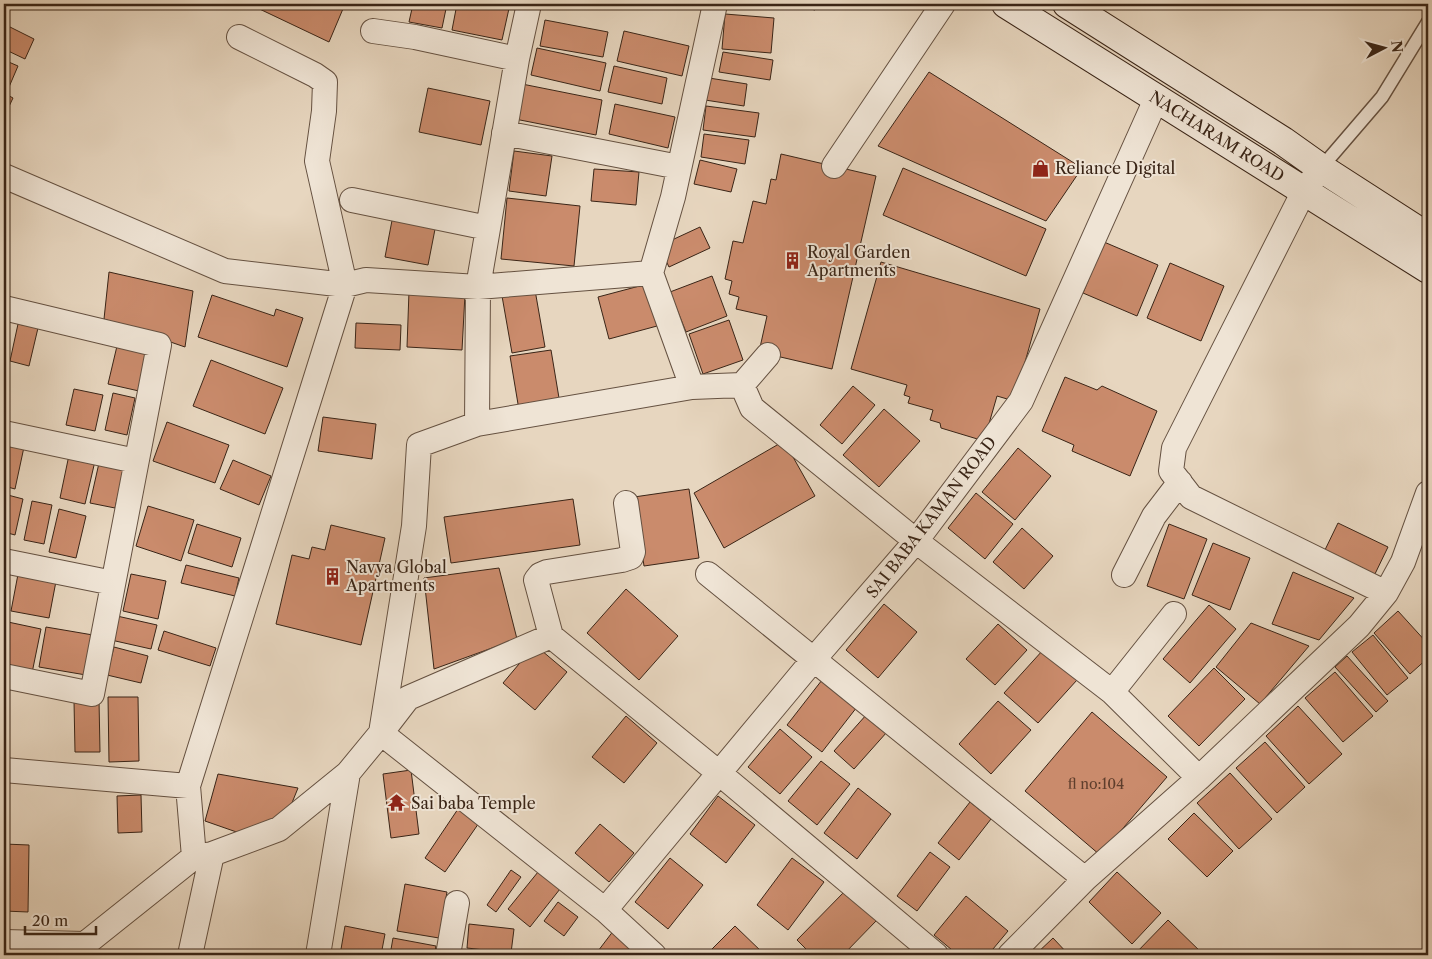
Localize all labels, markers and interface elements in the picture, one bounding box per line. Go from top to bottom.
north arrow [1360,22,1410,72]
text: N [1387,40,1407,54]
street label: NACHARAM ROAD [1146,86,1288,186]
shop icon: Reliance Digital [1031,158,1051,178]
place label: Reliance Digital [1055,158,1176,178]
place label: Royal Garden Apartments [806,242,910,280]
building icon: Royal Garden Apartments [783,251,803,271]
street label: SAI BABA KAMAN ROAD [862,432,1000,602]
place label: Navya Global Apartments [345,557,447,595]
building icon: Navya Global Apartments [322,566,342,586]
house number: fl no:104 [1068,775,1124,793]
temple icon: Sai baba Temple [387,793,407,813]
place label: Sai baba Temple [411,793,536,813]
scale bar [25,904,96,936]
text: 20 m [32,911,68,930]

